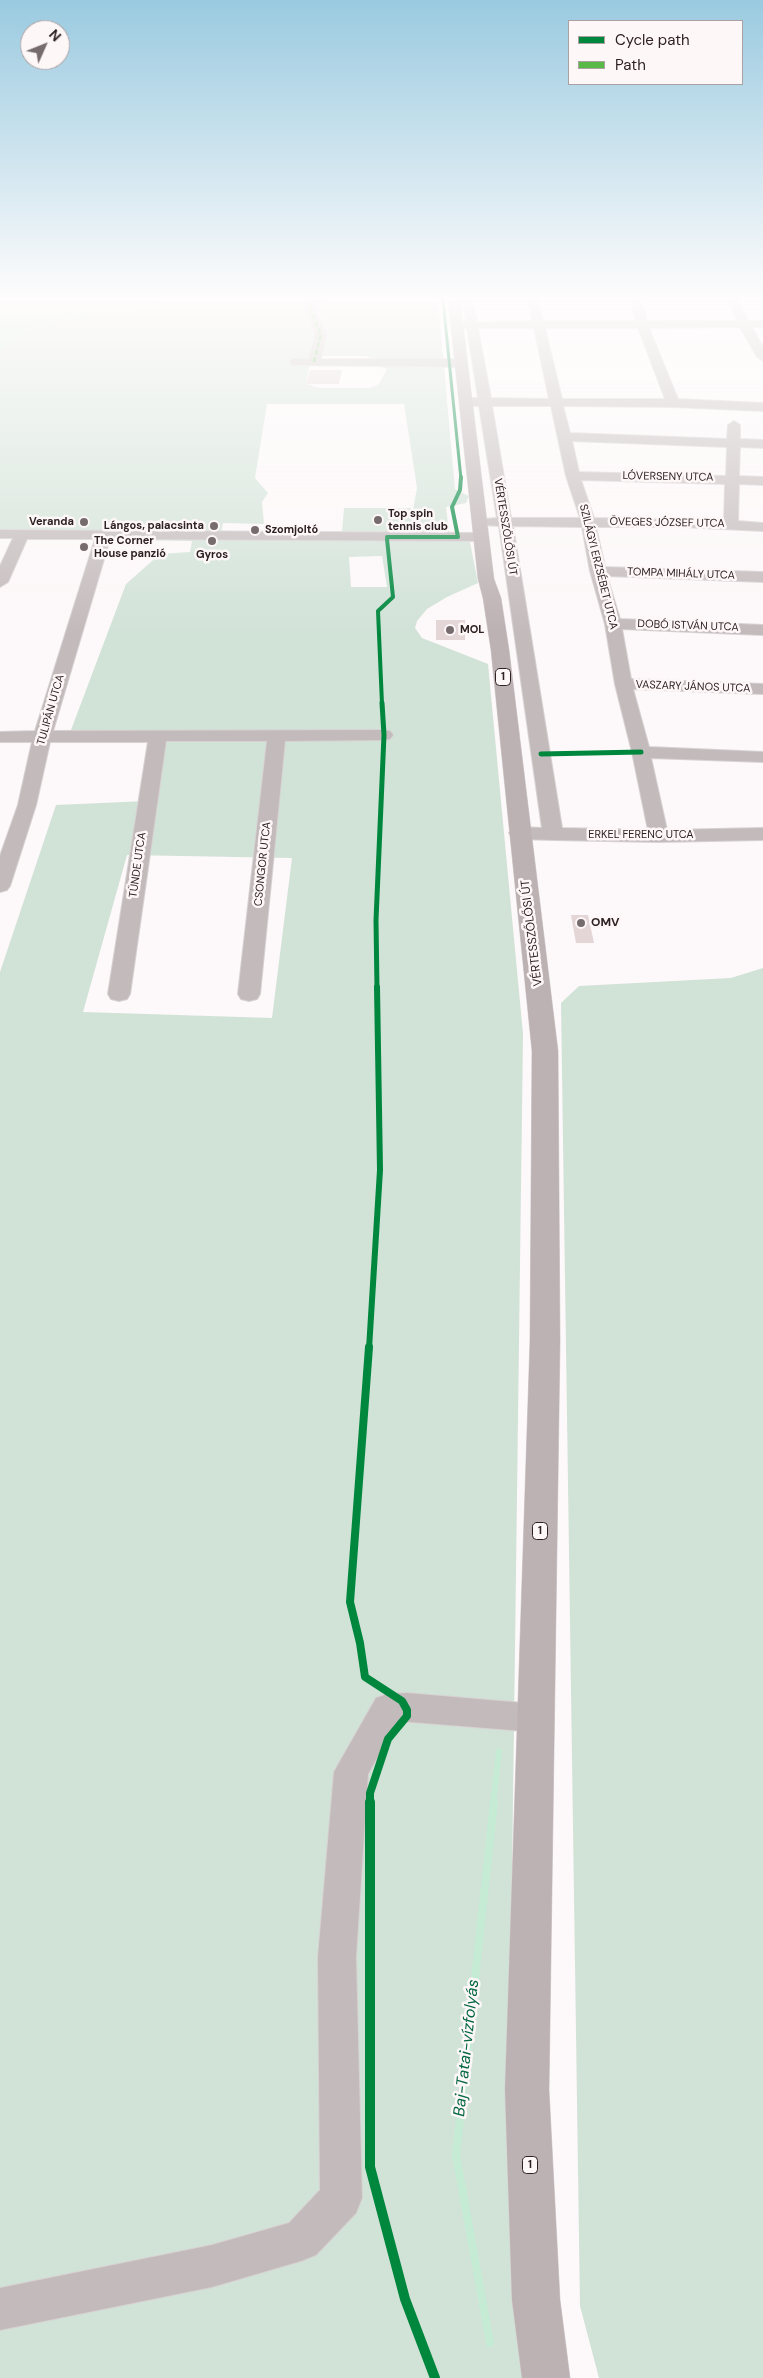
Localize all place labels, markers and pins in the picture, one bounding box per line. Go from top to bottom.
place label: Top spin tennis club [388,507,448,533]
marker: Top spin tennis club [372,514,384,526]
place label: Veranda [29,515,74,529]
marker: Veranda [78,516,90,528]
place label: Lángos, palacsinta [104,519,204,533]
marker: Lángos, palacsinta [208,520,220,532]
place label: Szomjoltó [265,523,318,537]
marker: Szomjoltó [249,524,261,536]
place label: The Corner House panzió [94,534,166,560]
marker: Gyros [206,535,218,547]
marker: The Corner House panzió [78,541,90,553]
place label: Gyros [196,548,228,562]
place label: MOL [460,623,485,637]
marker: MOL [444,624,456,636]
place label: OMV [591,916,620,930]
marker: OMV [575,917,587,929]

